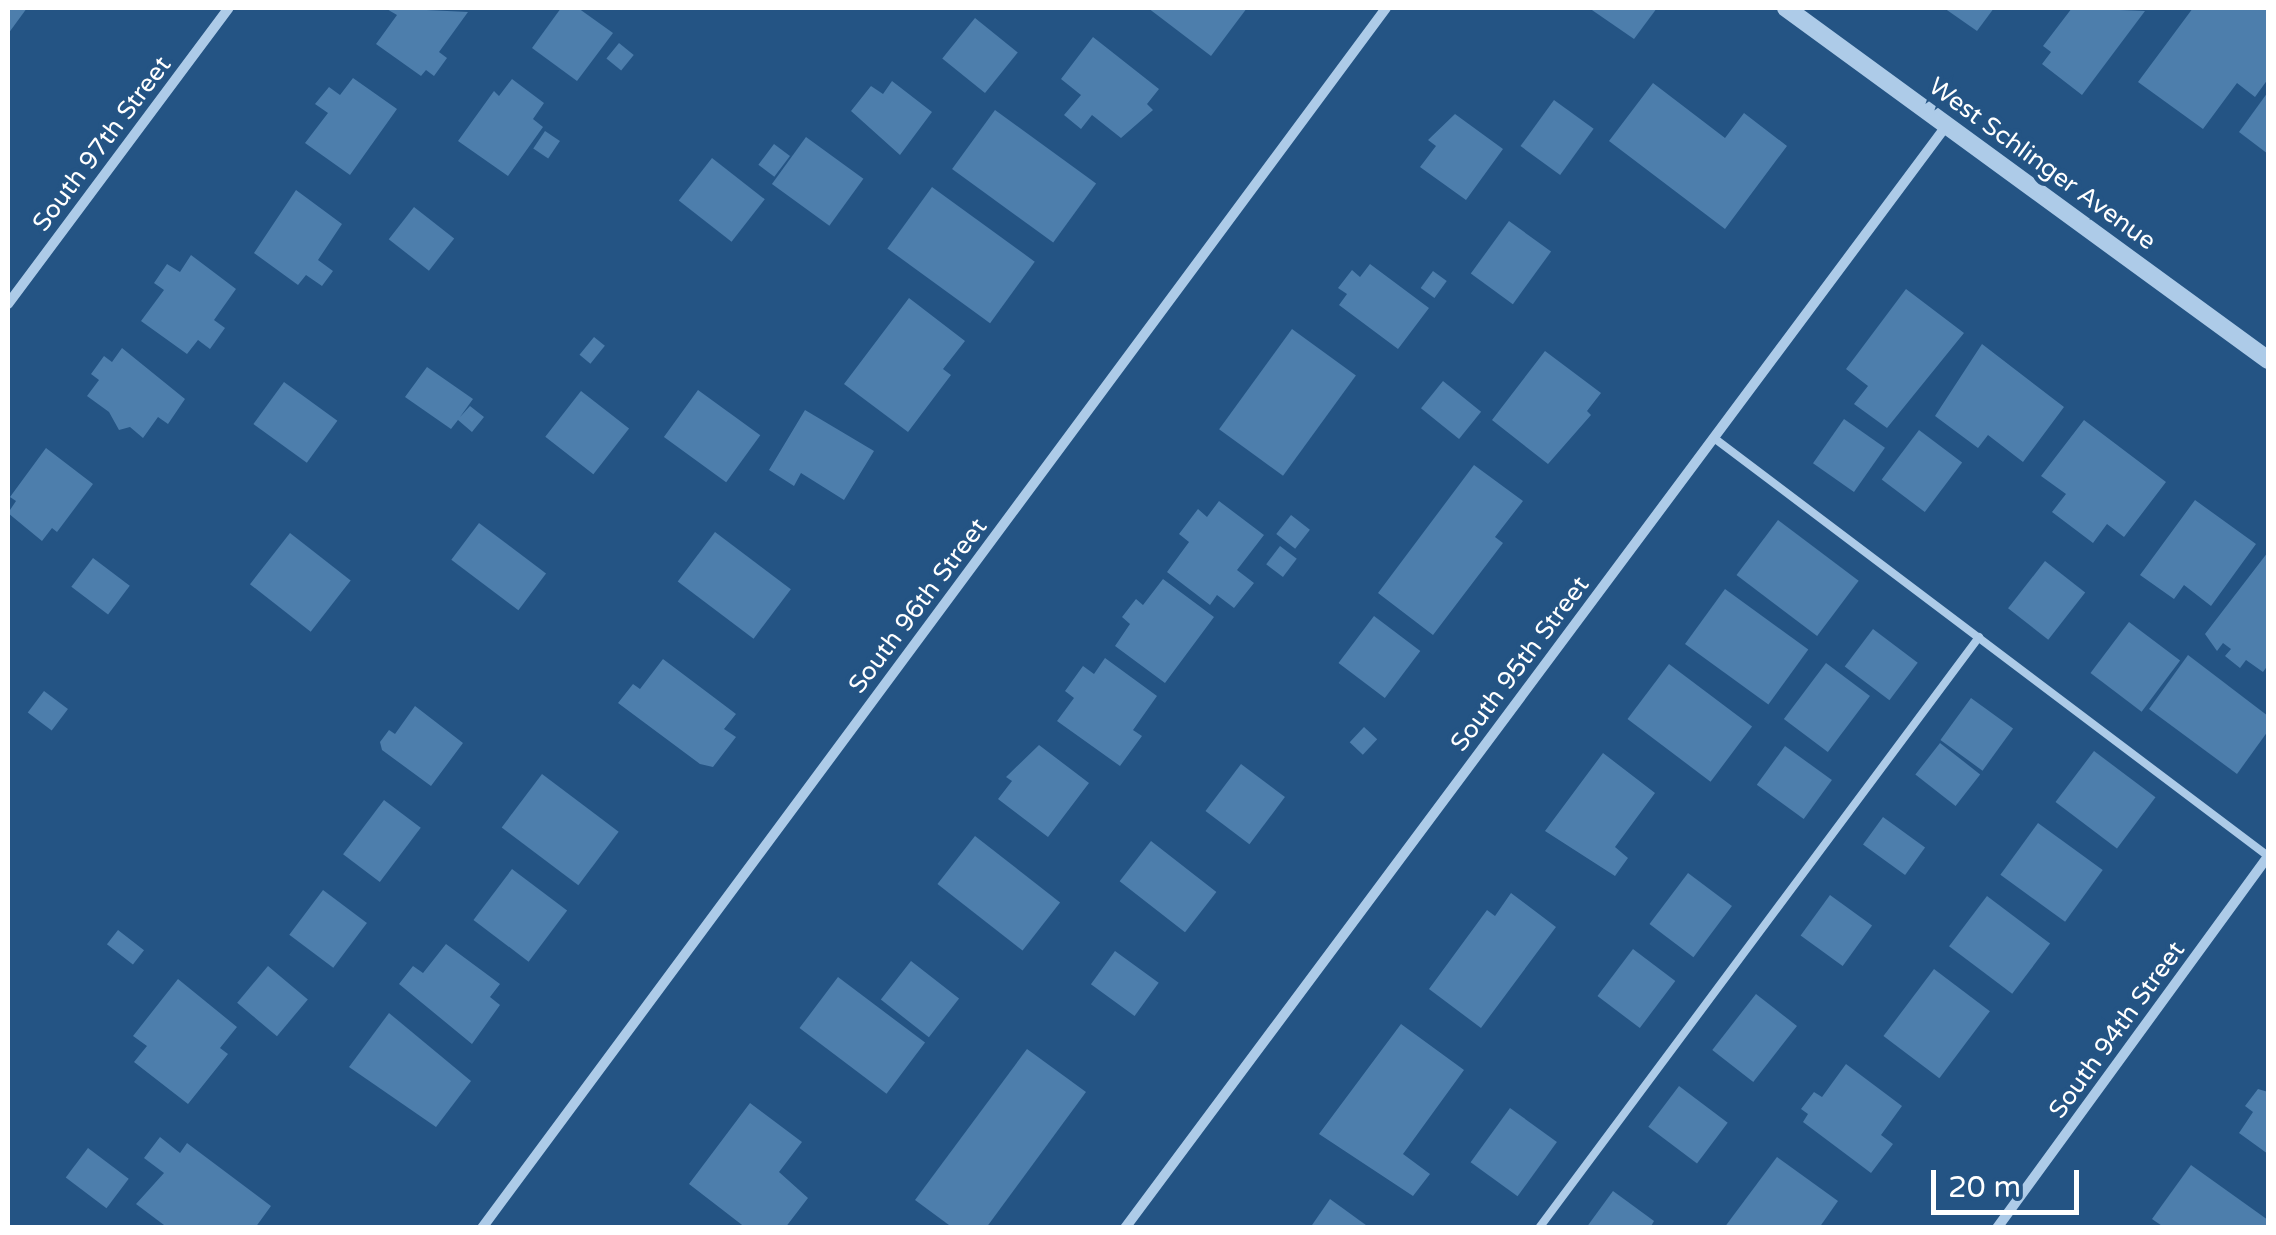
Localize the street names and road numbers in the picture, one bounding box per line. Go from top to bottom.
street label: South 97th Street [26,51,178,237]
street label: West Schlinger Avenue [1923,72,2161,256]
street label: South 96th Street [842,513,994,699]
street label: South 95th Street [1444,571,1596,757]
street label: South 94th Street [2043,936,2191,1124]

